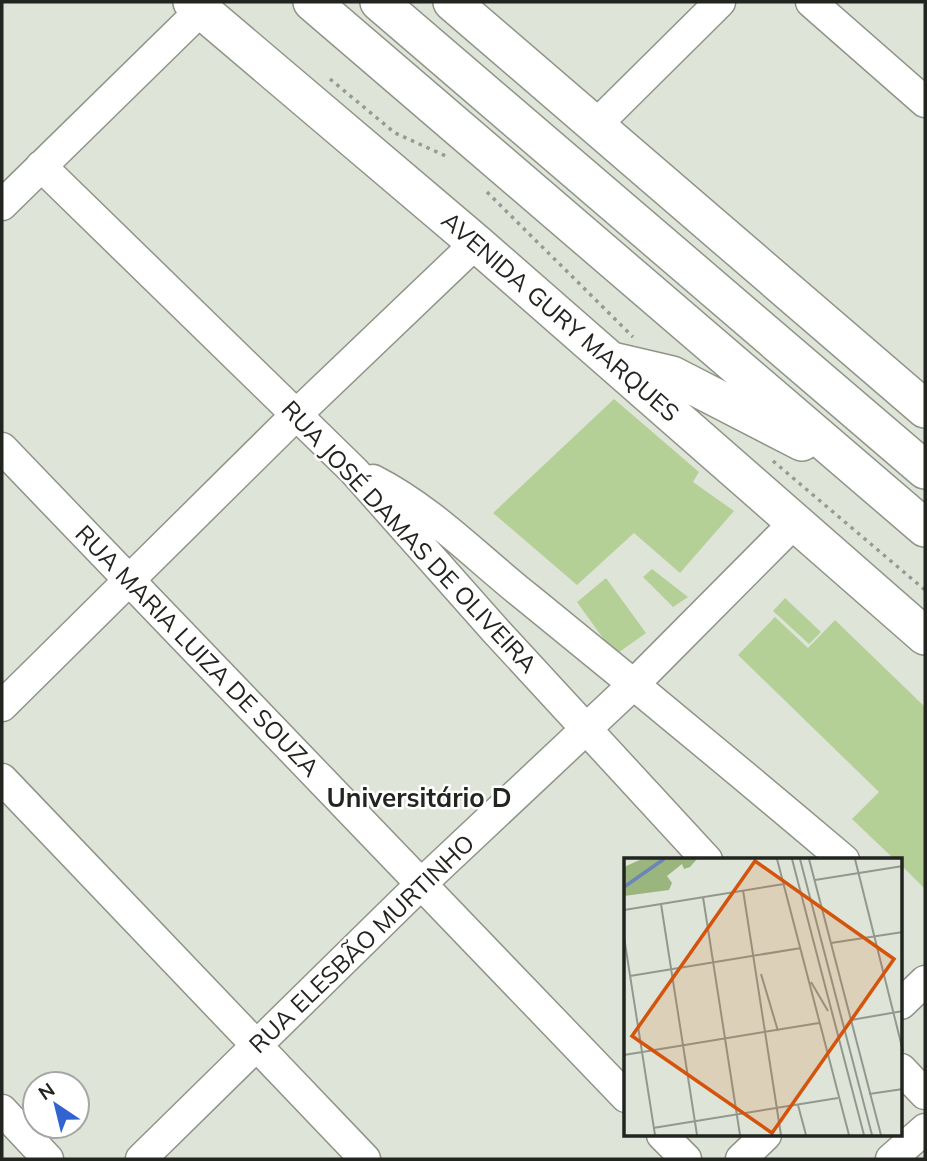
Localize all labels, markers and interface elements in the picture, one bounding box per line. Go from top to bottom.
street label: AVENIDA GURY MARQUES [436,205,686,428]
street label: RUA JOSÉ DAMAS DE OLIVEIRA [276,394,544,679]
street label: RUA MARIA LUIZA DE SOUZA [70,518,326,783]
district label: Universitário D [326,781,512,814]
street label: RUA ELESBÃO MURTINHO [242,828,480,1059]
inset map [624,858,902,1136]
north arrow [21,1070,91,1140]
text: N [33,1077,59,1105]

